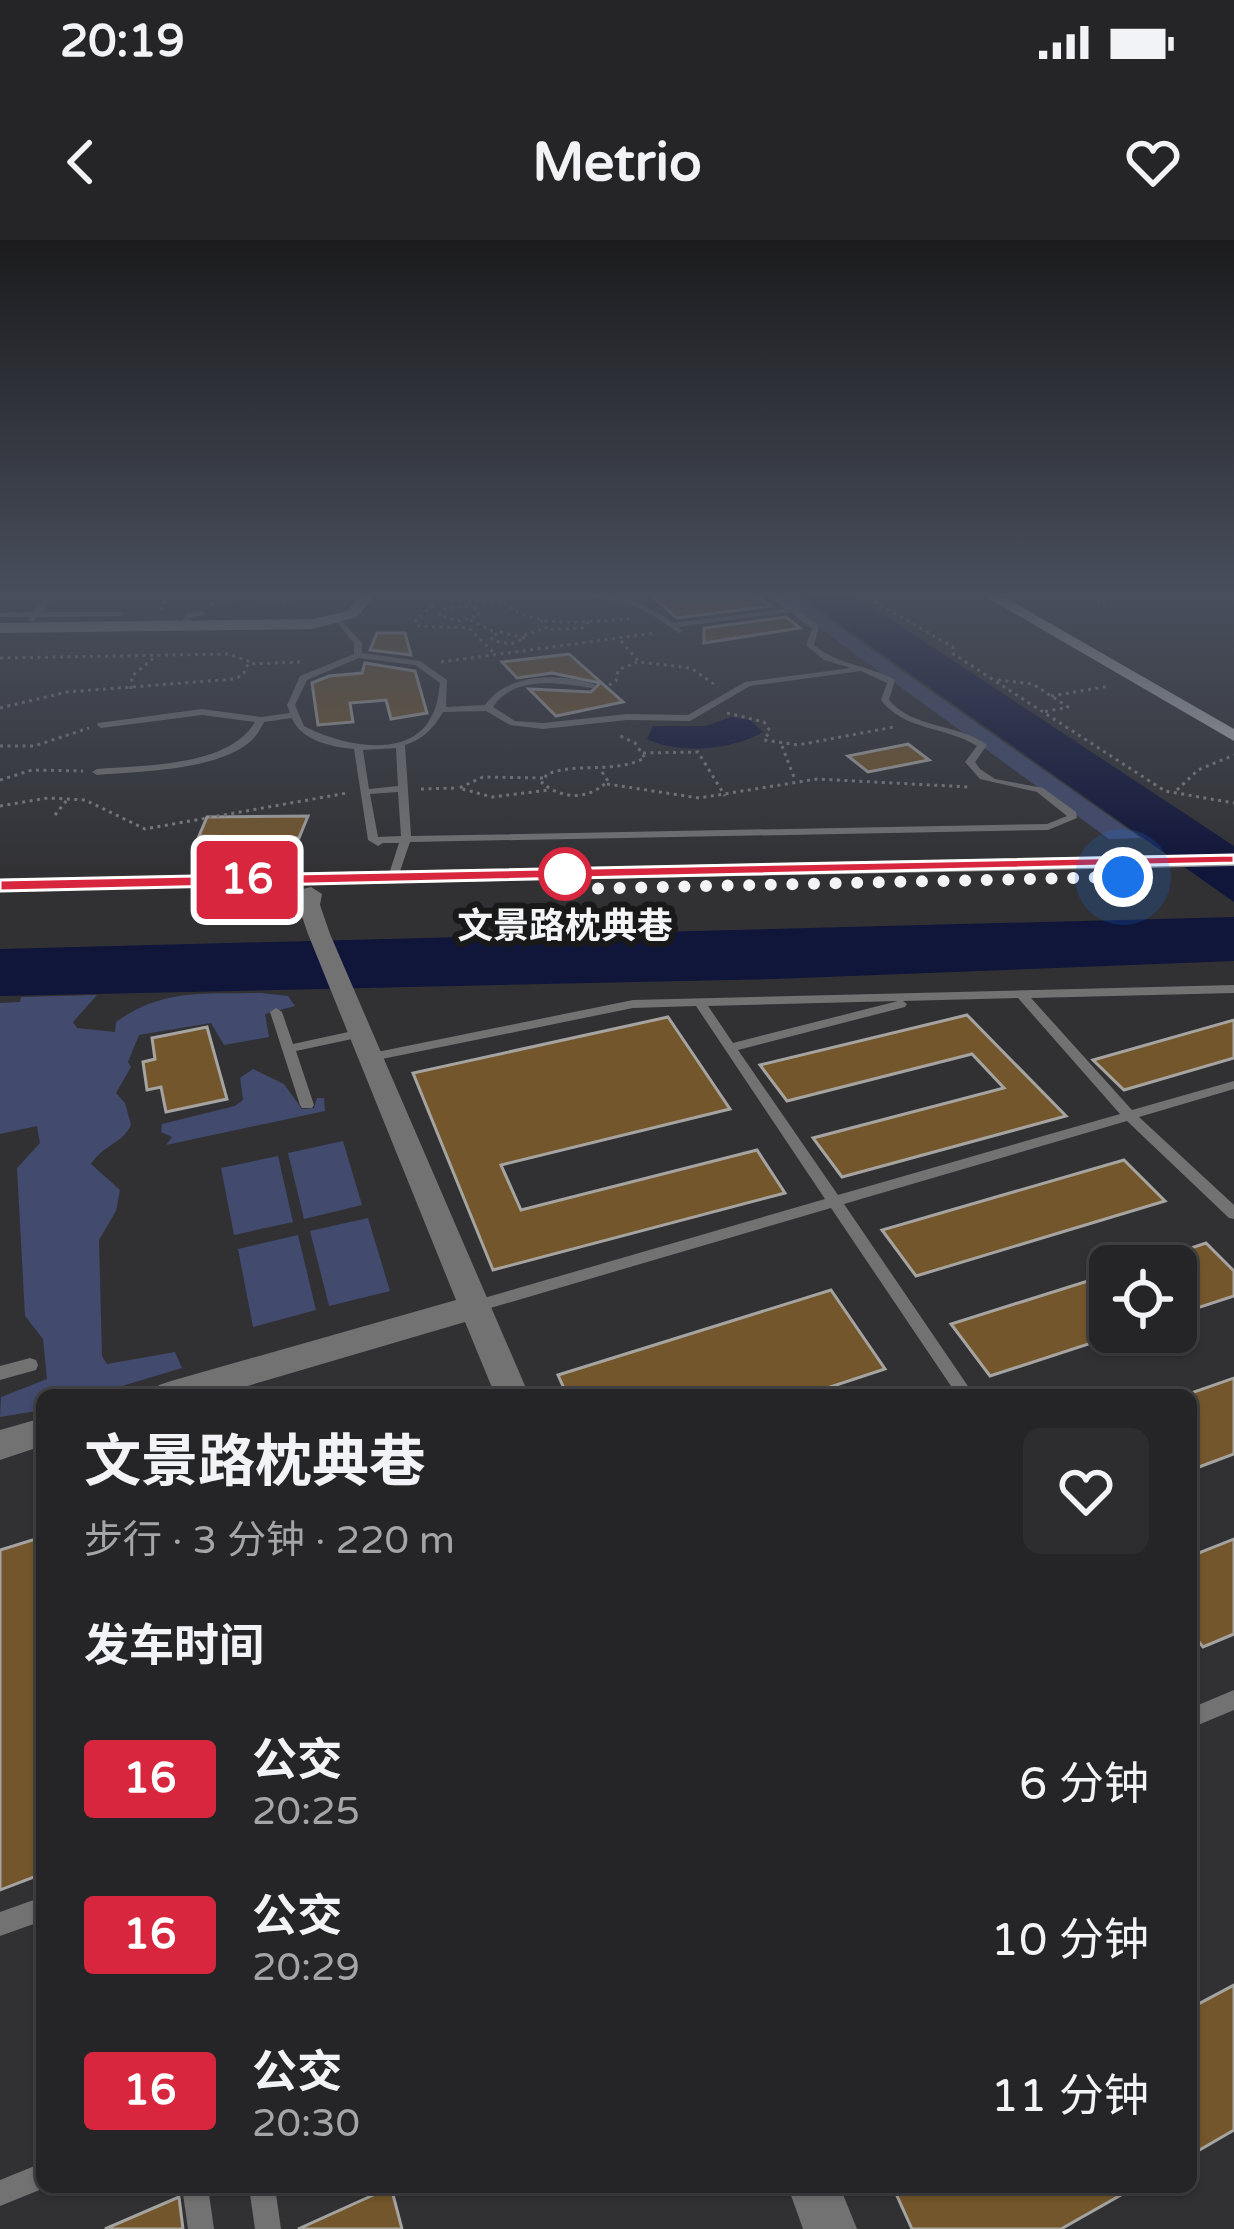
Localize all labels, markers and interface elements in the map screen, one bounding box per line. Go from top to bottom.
text: 20:19 [60,15,185,69]
icon: back [48,129,114,195]
icon: heart [1120,129,1186,195]
text: Metrio [532,130,702,195]
line badge: 16 [193,841,301,919]
your location [1093,847,1153,907]
marker: 文景路枕典巷 [540,849,590,899]
text: 16 [221,854,273,905]
place label: 文景路枕典巷 [457,905,673,948]
map controls [1089,1245,1197,1353]
button: locate [1089,1245,1197,1353]
button: heart [1023,1428,1149,1554]
text: 文景路枕典巷 [84,1429,426,1497]
text: 步行 · 3 分钟 · 220 m [84,1517,455,1564]
text: 发车时间 [84,1620,264,1674]
text: 公交 [252,1734,342,1788]
text: 16 [124,1753,176,1804]
text: 6 分钟 [1019,1758,1149,1812]
text: 20:25 [252,1788,360,1835]
text: 公交 [252,1890,342,1944]
text: 16 [124,1909,176,1960]
text: 10 分钟 [991,1914,1149,1968]
text: 20:29 [252,1944,360,1991]
text: 公交 [252,2046,342,2100]
text: 16 [124,2065,176,2116]
text: 11 分钟 [991,2070,1149,2124]
text: 20:30 [252,2100,360,2147]

